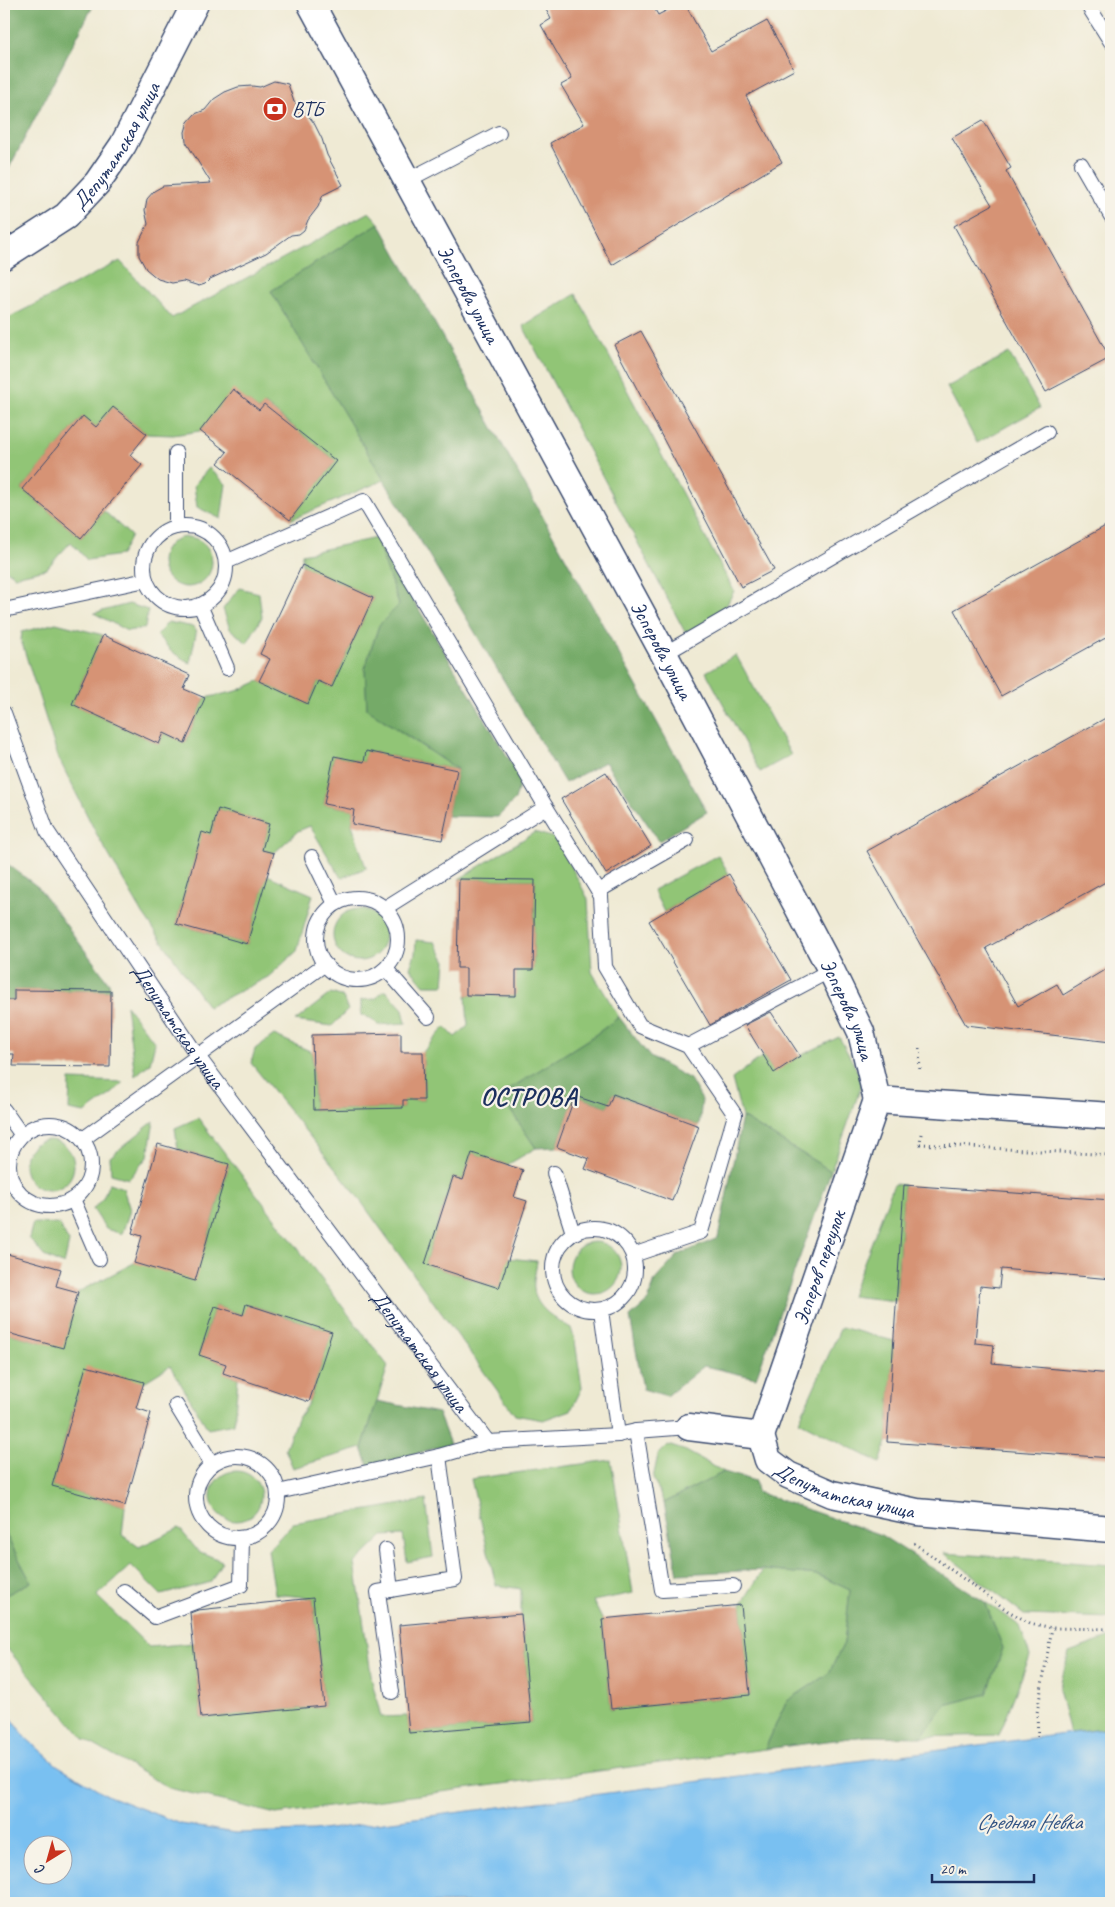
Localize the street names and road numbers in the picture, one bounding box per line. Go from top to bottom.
street label: Депутатская улица [66,77,167,214]
street label: Эсперова улица [431,240,507,350]
street label: Эсперова улица [625,596,700,706]
street label: Эсперова улица [814,954,881,1065]
street label: Депутатская улица [127,959,232,1095]
street label: Эсперов переулок [787,1205,852,1329]
street label: Депутатская улица [366,1285,475,1419]
street label: Депутатская улица [769,1456,918,1524]

